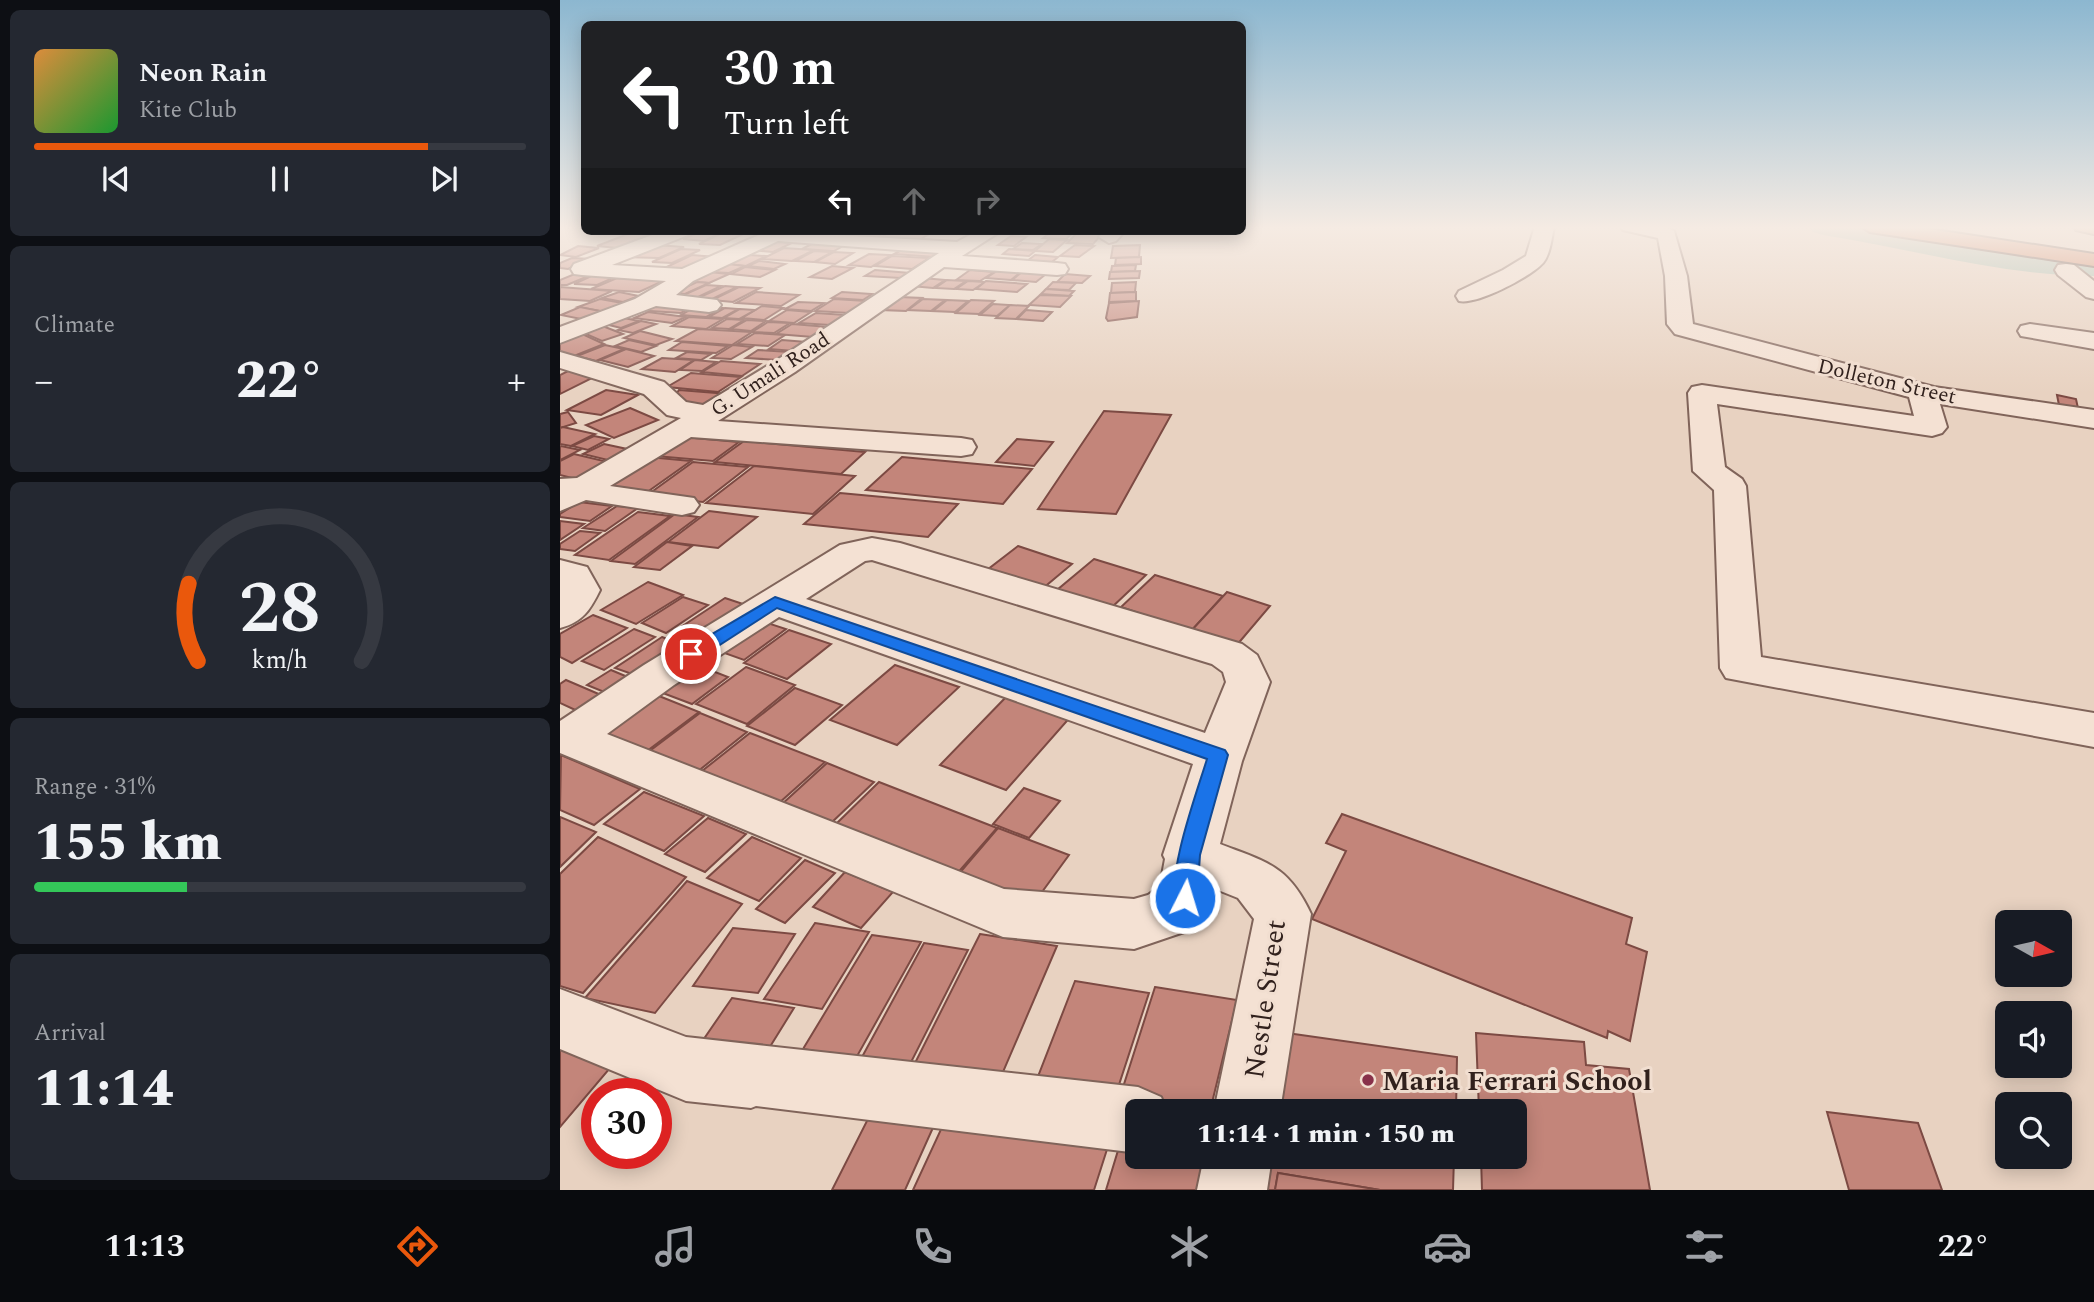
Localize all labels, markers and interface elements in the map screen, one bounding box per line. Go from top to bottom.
text: 30 m [724,32,835,107]
icon: left [609,49,700,140]
text: Neon Rain [139,53,267,93]
text: Kite Club [139,93,237,128]
text: Turn left [724,100,850,149]
icon: previous [97,160,135,198]
icon: pause [261,160,299,198]
icon: next [425,160,463,198]
icon: left [822,182,860,220]
icon: ahead [895,182,933,220]
icon: right [968,182,1006,220]
text: Climate [34,308,115,343]
street label: G. Umali Road [705,324,837,425]
text: 22° [236,342,324,421]
street label: Dolleton Street [1814,350,1959,413]
text: − [34,353,53,411]
text: + [507,353,526,411]
text: 28 [239,554,321,665]
pin [661,624,721,684]
icon: arrive [672,635,710,673]
text: km/h [252,642,308,680]
text: Range · 31% [34,770,155,805]
text: 155 km [34,804,222,883]
position arrow [1148,861,1222,935]
north arrow [1995,910,2072,987]
map controls [1995,910,2072,1169]
street label: Nestle Street [1233,917,1298,1081]
button: sound [1995,1001,2072,1078]
text: Arrival [34,1016,106,1051]
text: 11:14 [34,1050,173,1129]
place label: Maria Ferrari School [1382,1060,1652,1103]
marker: Maria Ferrari School [1360,1072,1376,1088]
speed limit sign: 30 [581,1078,672,1169]
button: search [1995,1092,2072,1169]
text: 11:14 · 1 min · 150 m [1197,1114,1455,1154]
text: 11:13 [104,1222,185,1271]
icon: directions [393,1222,442,1271]
icon: music [651,1222,700,1271]
icon: phone [908,1222,957,1271]
icon: climate [1165,1222,1214,1271]
icon: car [1423,1222,1472,1271]
icon: filters [1680,1222,1729,1271]
text: 22° [1938,1222,1990,1271]

